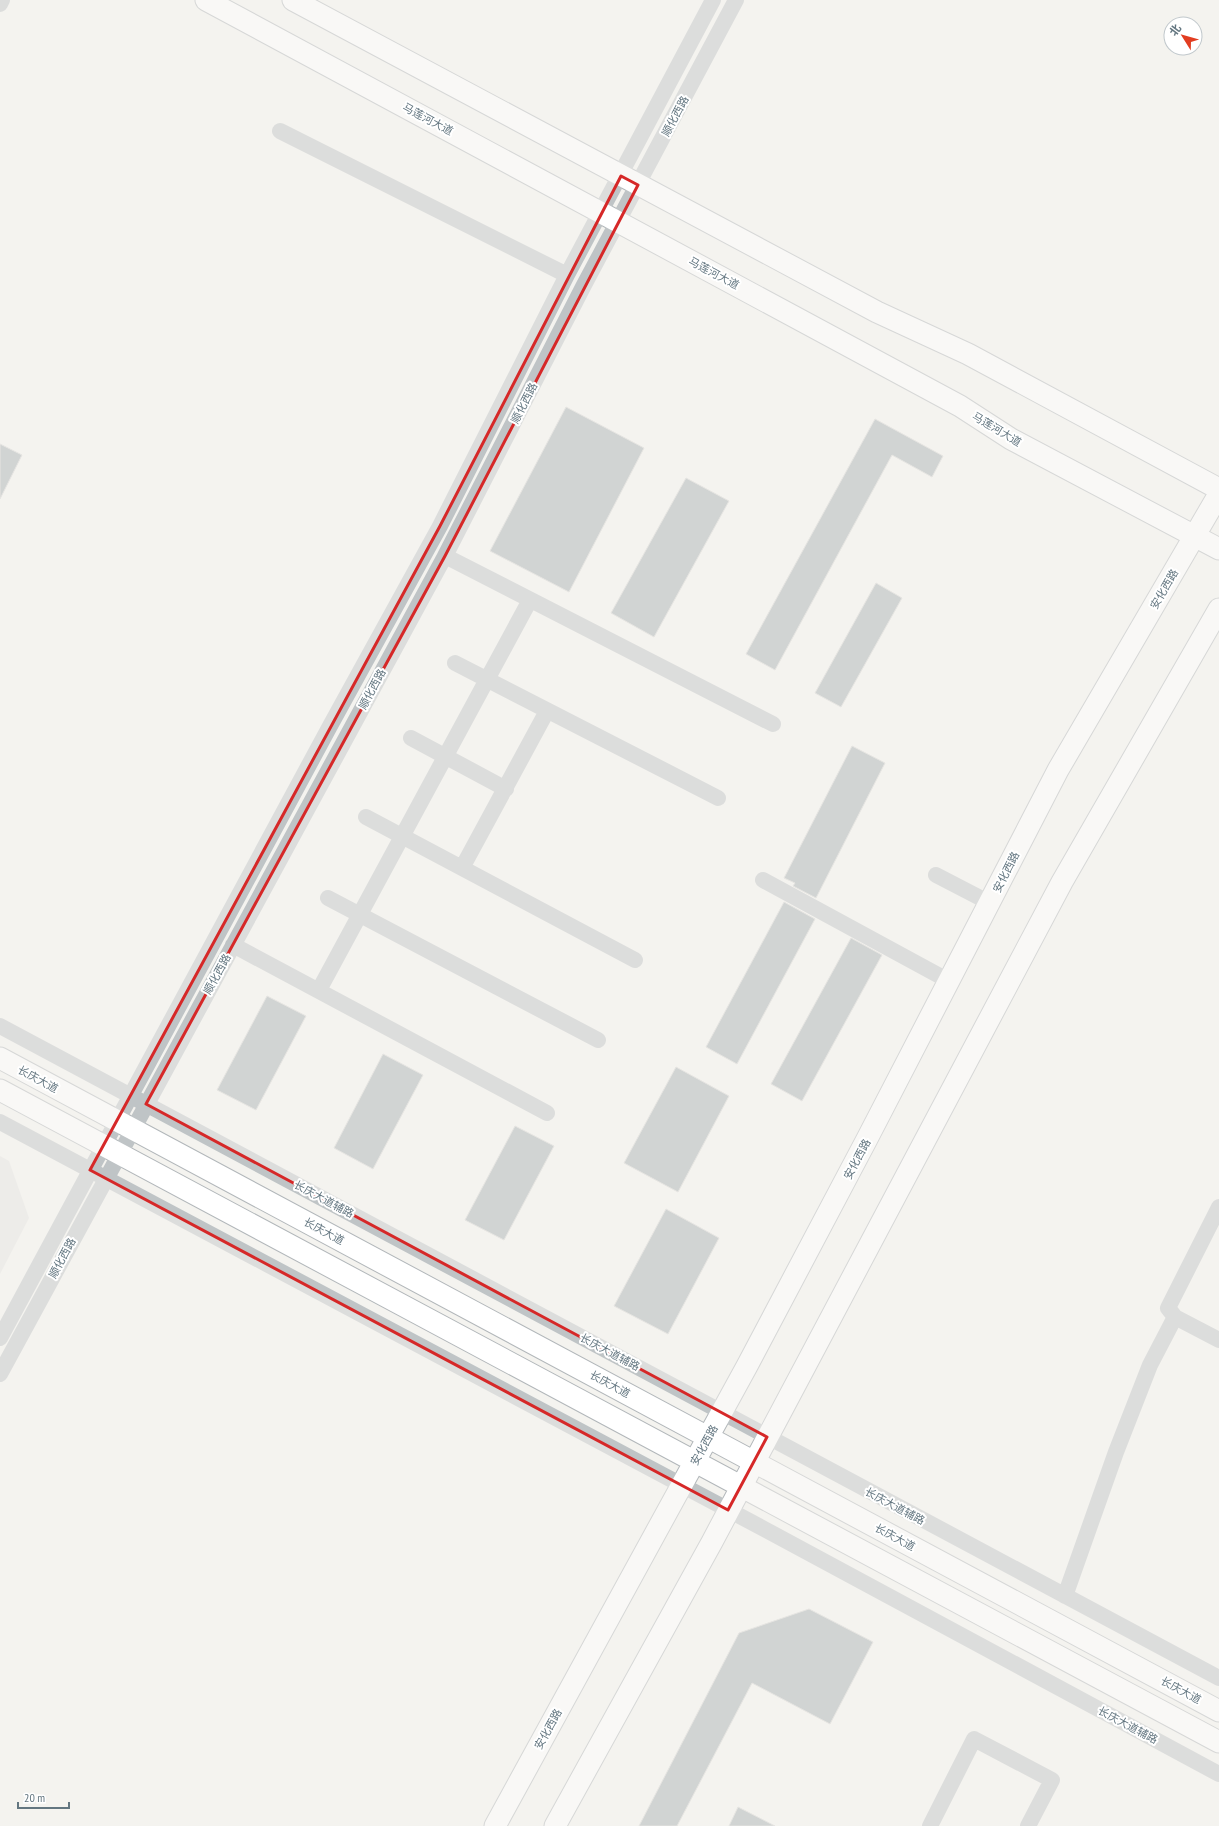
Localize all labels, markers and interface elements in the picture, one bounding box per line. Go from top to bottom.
north arrow [1163,16,1203,56]
text: 北 [1166,21,1184,39]
street label: 顺化西路 [658,93,692,139]
street label: 马莲河大道 [400,100,456,138]
street label: 马莲河大道 [686,254,742,292]
street label: 顺化西路 [508,380,540,426]
street label: 马莲河大道 [970,409,1024,449]
street label: 安化西路 [1147,566,1181,612]
street label: 顺化西路 [355,666,389,712]
street label: 安化西路 [990,849,1022,895]
street label: 顺化西路 [200,951,234,997]
street label: 长庆大道 [15,1062,61,1096]
street label: 安化西路 [840,1136,874,1182]
street label: 长庆大道辅路 [292,1177,356,1221]
street label: 长庆大道 [301,1214,347,1248]
street label: 顺化西路 [45,1235,79,1281]
street label: 长庆大道辅路 [578,1330,642,1374]
street label: 长庆大道 [587,1367,633,1401]
street label: 安化西路 [687,1422,721,1468]
street label: 长庆大道辅路 [863,1484,927,1528]
street label: 长庆大道 [872,1520,918,1554]
street label: 长庆大道 [1158,1673,1204,1707]
street label: 长庆大道辅路 [1096,1703,1160,1747]
street label: 安化西路 [531,1706,565,1752]
scale bar [18,1784,69,1810]
text: 20 m [24,1790,45,1805]

